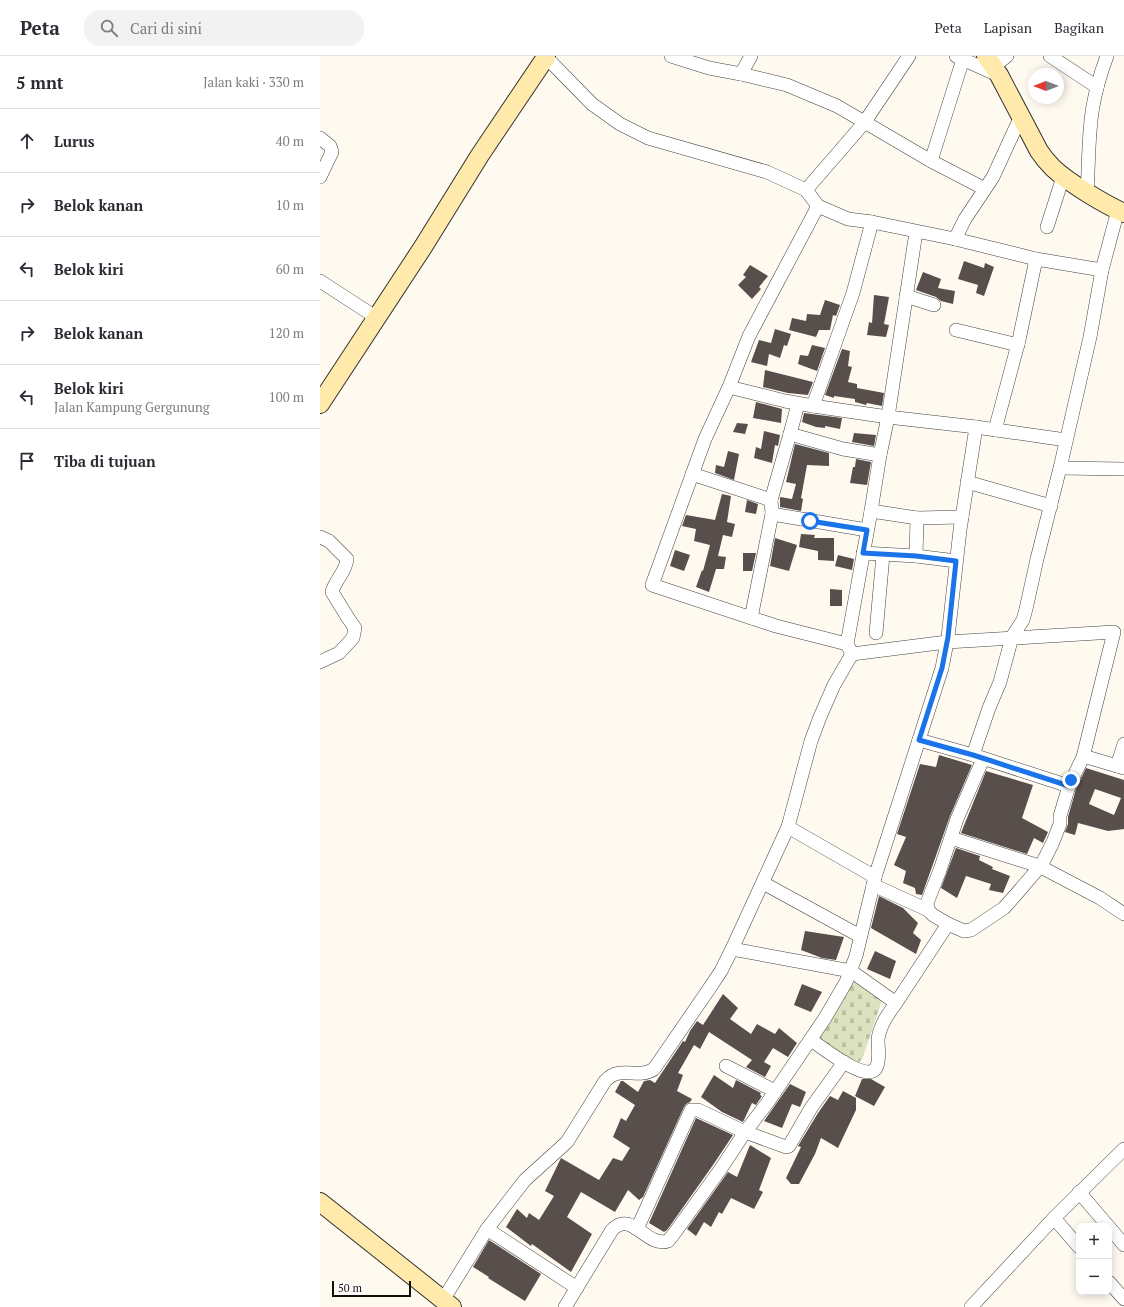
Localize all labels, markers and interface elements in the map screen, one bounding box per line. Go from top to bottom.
search box [84,10,364,46]
text: Peta [20,15,60,40]
icon: search [98,17,120,39]
text: Cari di sini [130,18,202,38]
text: Peta [935,18,962,37]
text: Lapisan [984,18,1032,37]
text: Bagikan [1054,18,1104,37]
north arrow [1028,68,1064,104]
text: 5 mnt [16,71,64,94]
text: Jalan kaki · 330 m [203,73,304,91]
icon: ahead [16,130,38,152]
text: Lurus [54,131,95,151]
text: 40 m [276,132,304,150]
icon: right [16,194,38,216]
text: Belok kanan [54,195,143,215]
text: 10 m [276,196,304,214]
icon: left [16,258,38,280]
text: Belok kiri [54,259,124,279]
text: 60 m [276,260,304,278]
icon: right [16,322,38,344]
text: Belok kanan [54,323,143,343]
text: 120 m [269,324,304,342]
text: Belok kiri [54,378,124,398]
icon: left [16,386,38,408]
text: 100 m [269,388,304,406]
text: Jalan Kampung Gergunung [54,398,210,416]
icon: arrive [16,450,38,472]
text: Tiba di tujuan [54,451,156,471]
route start [801,512,819,530]
route end [1062,771,1080,789]
map controls [1076,1223,1112,1295]
button: + [1076,1223,1112,1259]
button: − [1076,1259,1112,1295]
scale bar [332,1279,411,1298]
text: 50 m [338,1281,362,1295]

